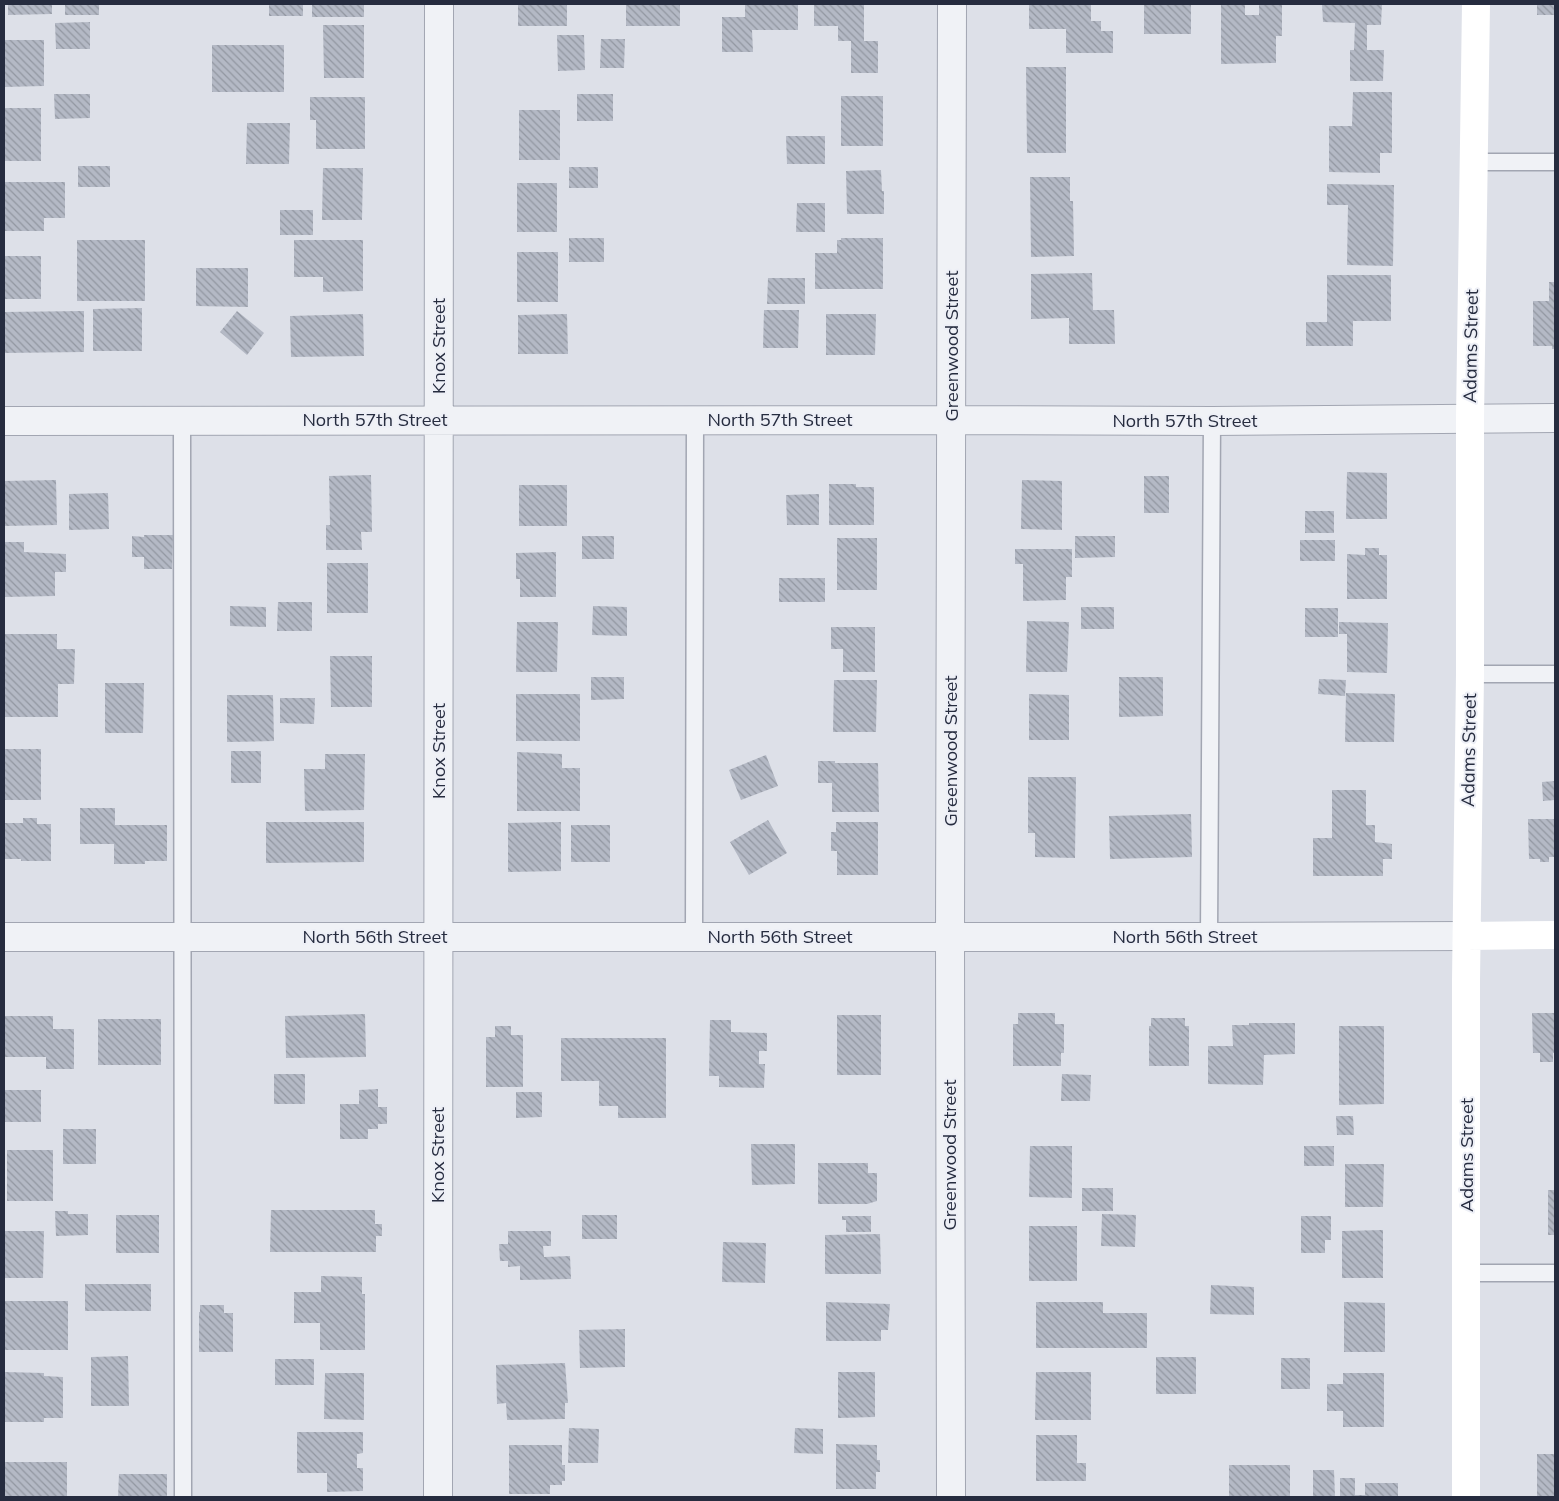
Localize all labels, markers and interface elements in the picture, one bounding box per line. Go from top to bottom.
street label: Greenwood Street [940,271,963,421]
street label: Adams Street [1458,289,1483,403]
street label: Knox Street [427,298,450,394]
street label: North 57th Street [302,408,448,431]
street label: North 57th Street [707,408,853,431]
street label: North 57th Street [1112,409,1258,432]
street label: Greenwood Street [939,676,962,826]
street label: Adams Street [1456,693,1481,807]
street label: Knox Street [427,703,450,799]
street label: North 56th Street [302,925,448,948]
street label: North 56th Street [707,925,853,948]
street label: North 56th Street [1112,925,1258,948]
street label: Greenwood Street [938,1080,961,1230]
street label: Adams Street [1455,1098,1478,1212]
street label: Knox Street [426,1107,449,1203]

